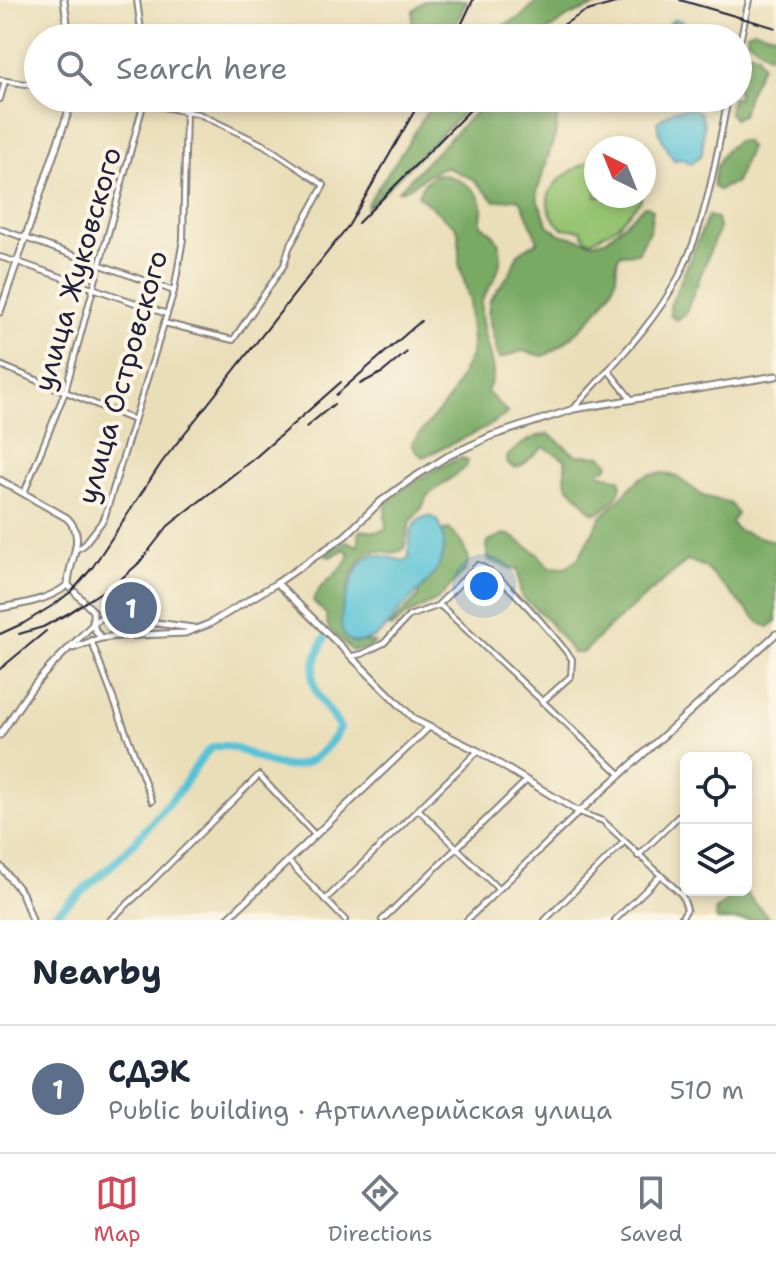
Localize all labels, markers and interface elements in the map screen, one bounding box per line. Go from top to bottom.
search box [24,24,752,112]
icon: search [52,46,96,90]
text: Search here [116,48,287,89]
north arrow [584,136,656,208]
street label: улица Жуковского [24,142,130,396]
street label: улица Островского [68,246,176,508]
your location [464,566,504,606]
pin: 1 [105,578,157,638]
map controls [680,752,752,896]
button: locate [680,752,752,824]
button: layers [680,824,752,896]
text: Nearby [32,949,162,995]
text: СДЭК [108,1051,190,1092]
text: 1 [52,1072,64,1107]
text: 510 m [670,1072,744,1107]
text: Public building · Артиллерийская улица [108,1092,612,1127]
tab: Map [94,1171,141,1248]
tab: Directions [328,1171,433,1248]
tab: Saved [620,1171,682,1248]

